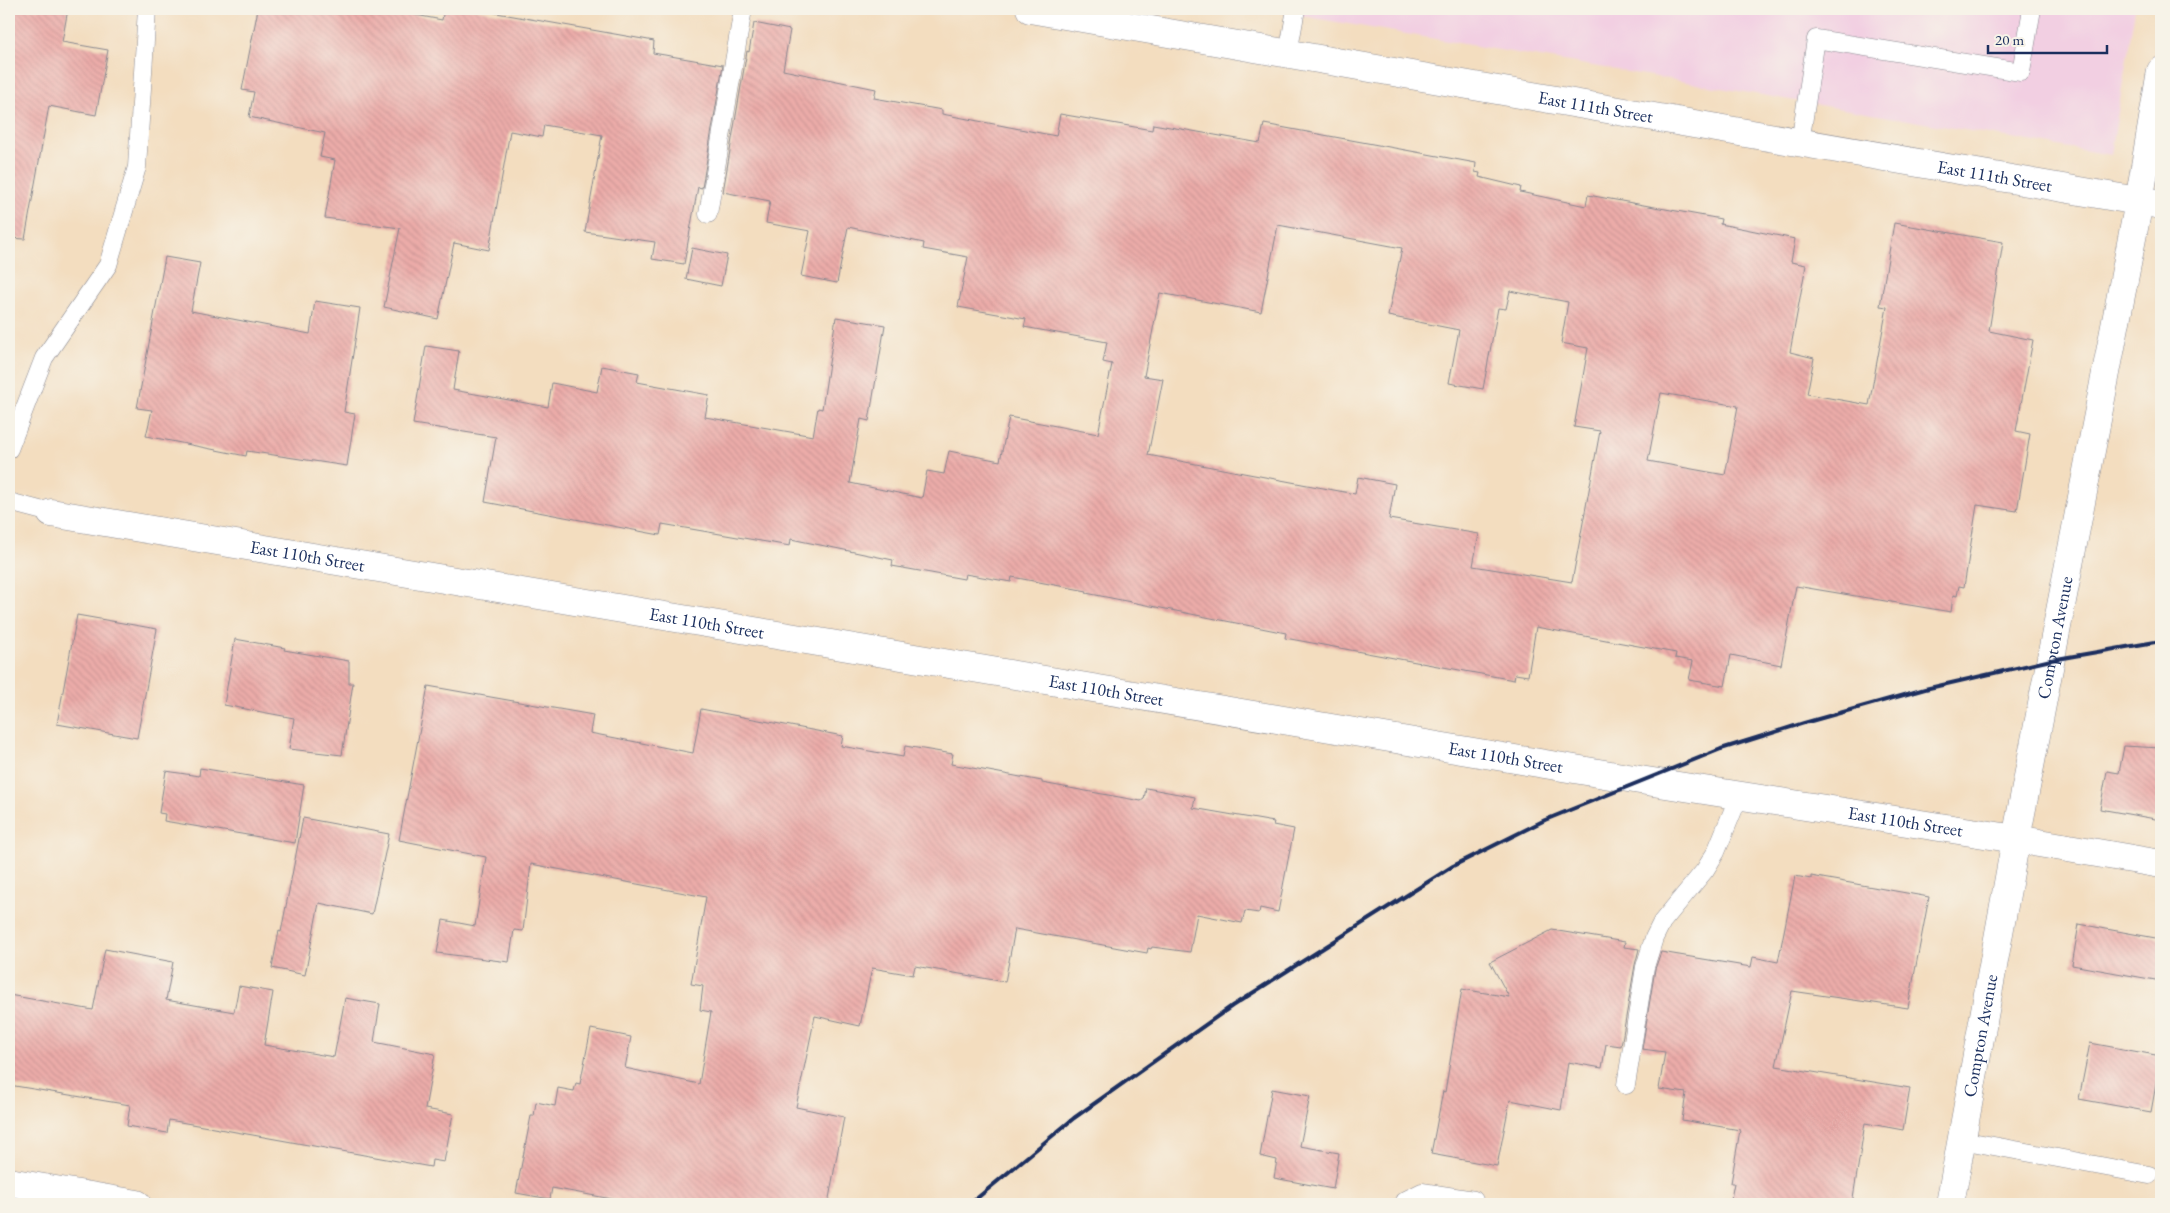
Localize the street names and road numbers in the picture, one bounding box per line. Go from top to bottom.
street label: East 111th Street [1537,85,1655,128]
street label: East 111th Street [1936,154,2054,197]
street label: East 110th Street [248,535,367,577]
street label: Compton Avenue [2031,574,2077,701]
street label: East 110th Street [648,602,766,644]
street label: East 110th Street [1047,669,1166,711]
street label: East 110th Street [1447,736,1565,778]
street label: East 110th Street [1846,801,1965,842]
street label: Compton Avenue [1958,972,2002,1099]

